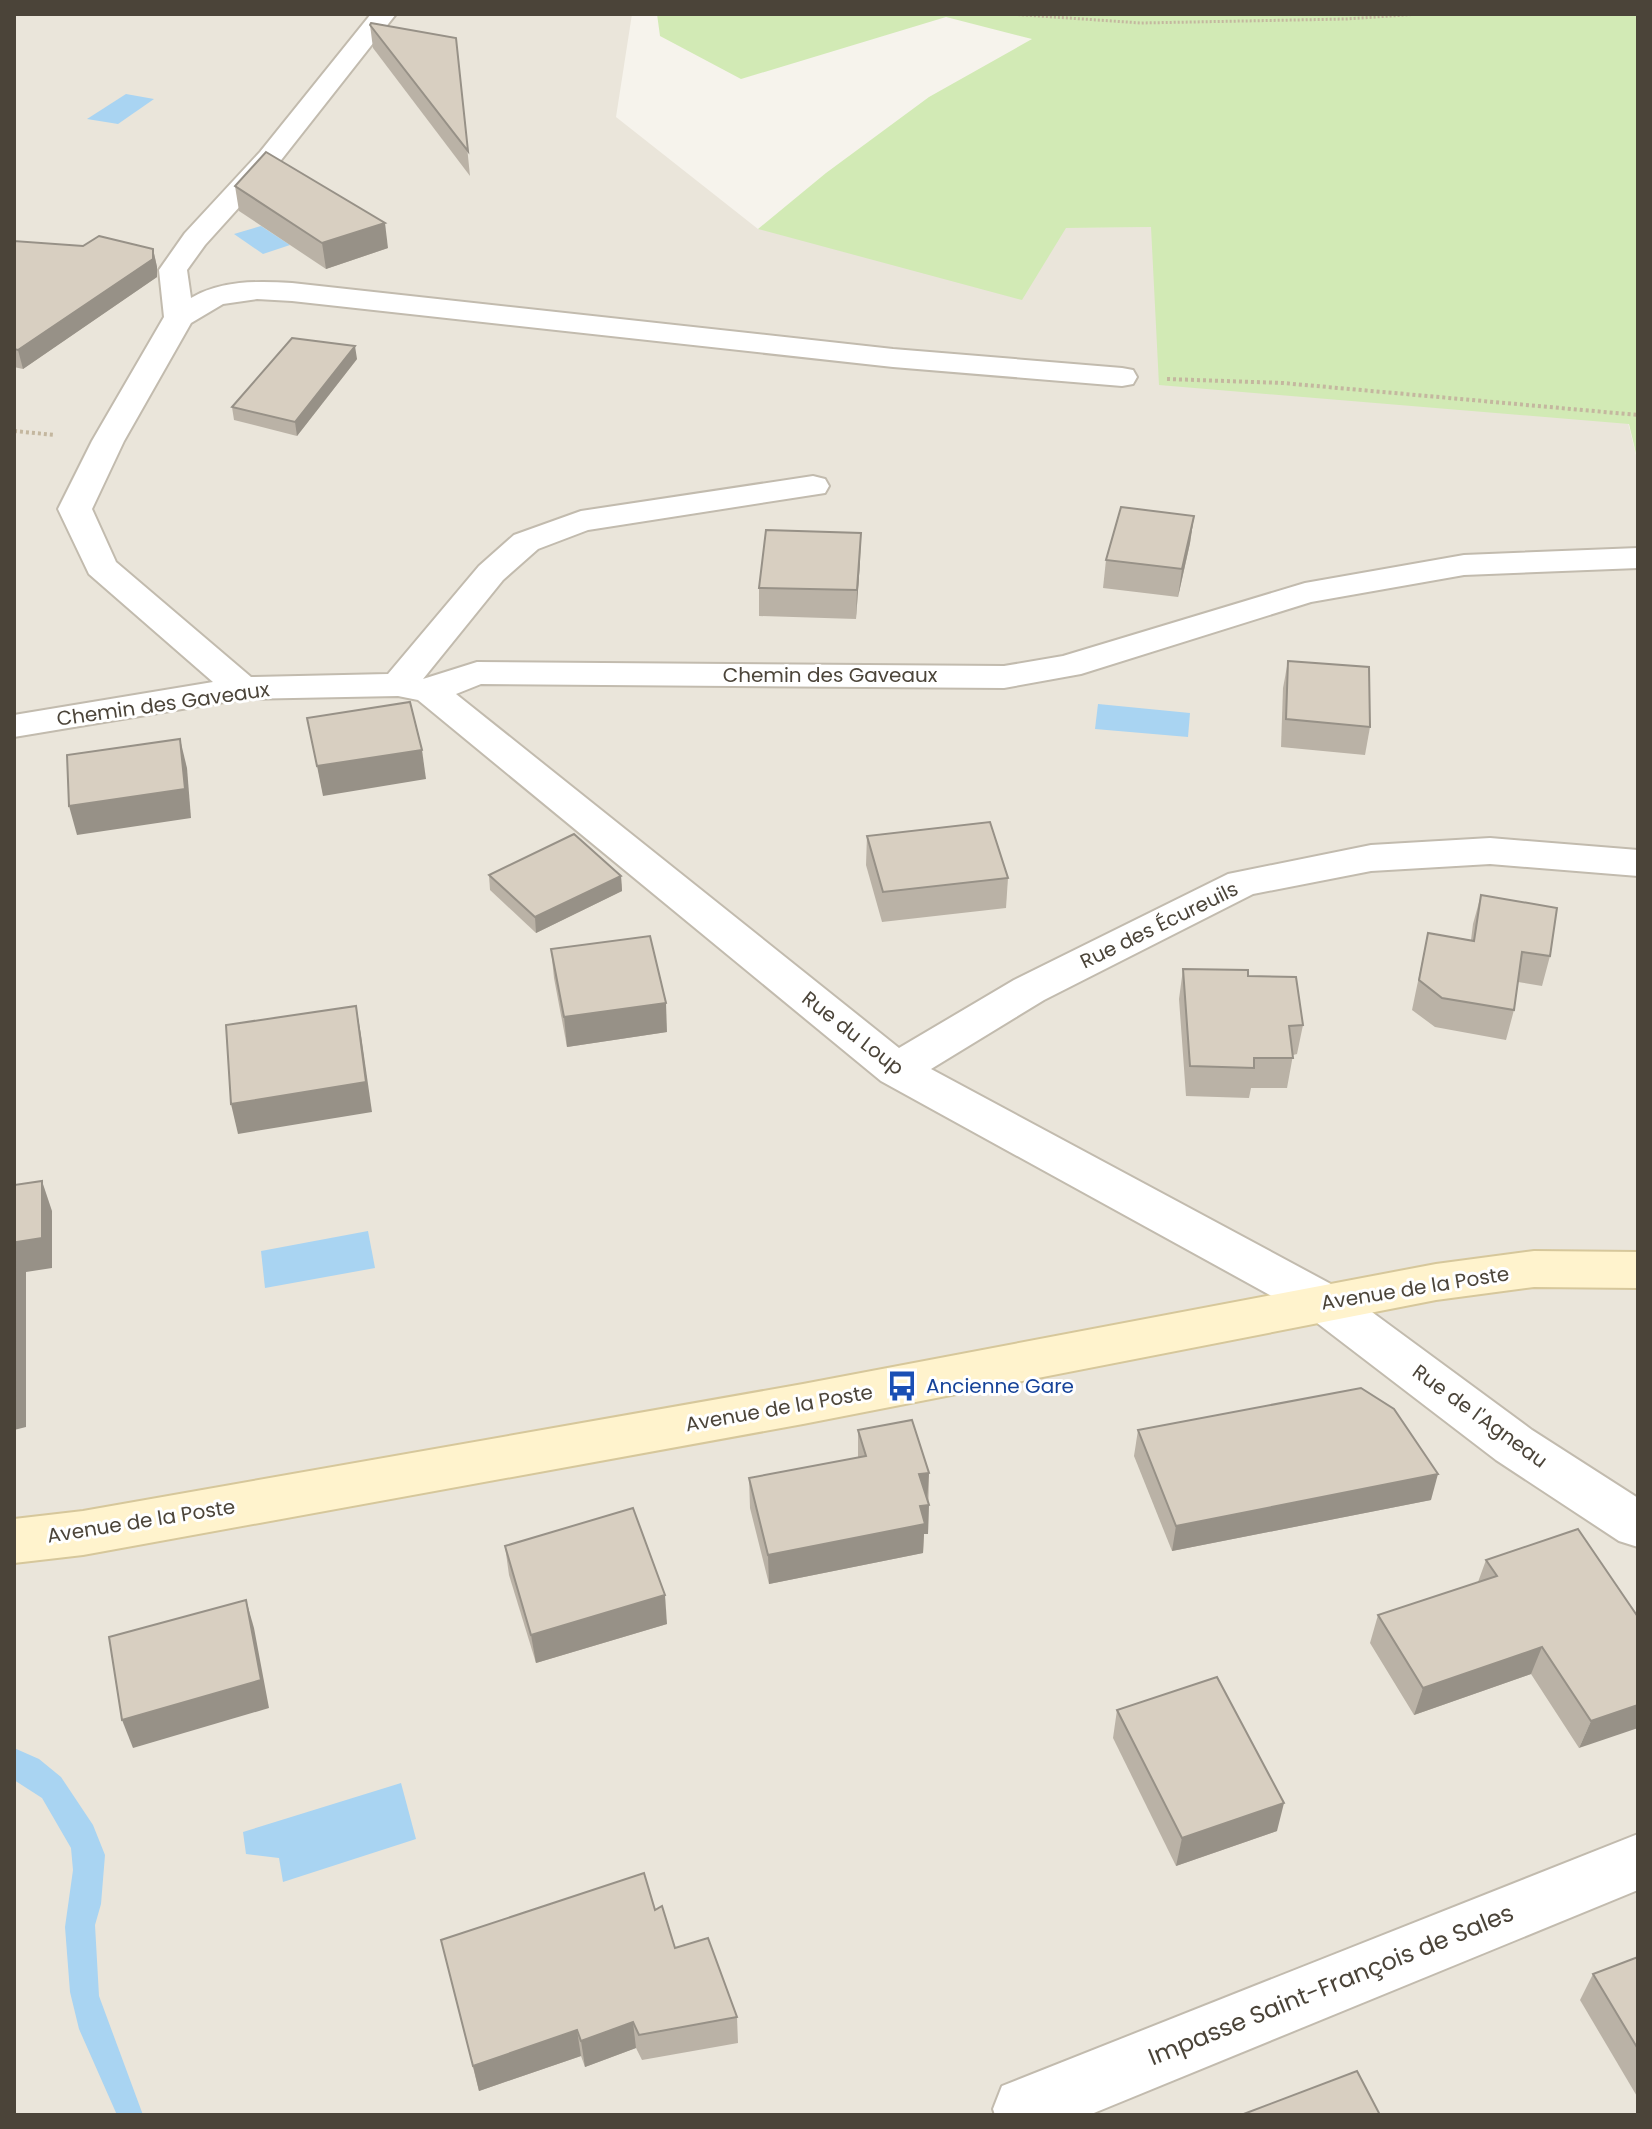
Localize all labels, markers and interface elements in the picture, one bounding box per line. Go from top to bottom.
street label: Chemin des Gaveaux [723,661,938,689]
street label: Chemin des Gaveaux [55,675,272,733]
street label: Rue des Écureuils [1075,875,1243,975]
street label: Rue du Loup [796,984,910,1082]
street label: Avenue de la Poste [1319,1259,1511,1317]
street label: Rue de l'Agneau [1407,1357,1553,1475]
bus stop icon: Ancienne Gare [885,1369,919,1403]
place label: Ancienne Gare [926,1372,1074,1400]
street label: Avenue de la Poste [683,1378,875,1438]
street label: Avenue de la Poste [45,1492,237,1550]
street label: Impasse Saint-François de Sales [1143,1896,1518,2073]

